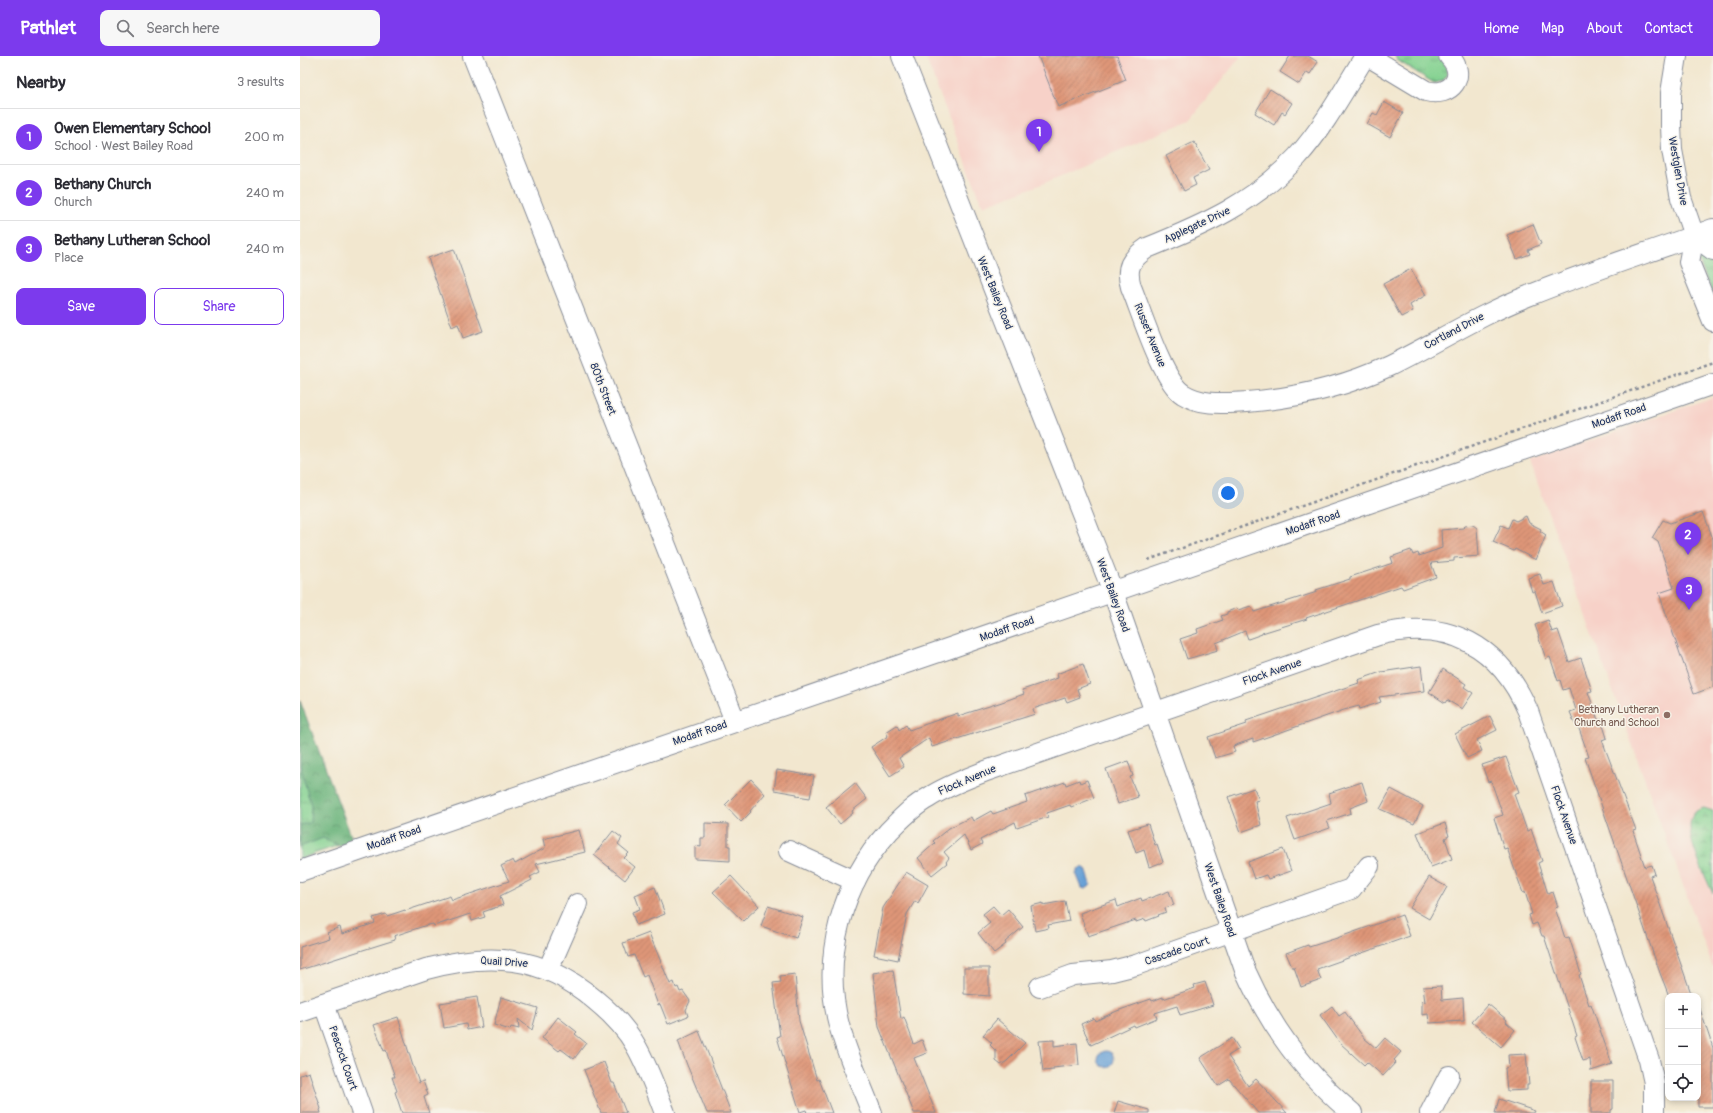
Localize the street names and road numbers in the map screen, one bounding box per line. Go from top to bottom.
street label: Westglen Drive [1666,136,1691,207]
street label: Applegate Drive [1162,204,1233,246]
street label: West Bailey Road [974,255,1016,331]
street label: Russet Avenue [1131,301,1169,369]
street label: Cortland Drive [1422,310,1487,352]
street label: 80th Street [587,361,619,417]
street label: Modaff Road [1590,401,1648,431]
street label: Modaff Road [1284,508,1342,538]
street label: West Bailey Road [1094,556,1132,634]
street label: Modaff Road [978,614,1036,644]
street label: Flock Avenue [1241,656,1304,688]
street label: Modaff Road [671,718,729,748]
street label: Flock Avenue [936,762,998,798]
street label: Flock Avenue [1548,784,1580,847]
street label: Modaff Road [365,823,423,853]
street label: West Bailey Road [1201,861,1239,939]
street label: Cascade Court [1143,934,1212,968]
street label: Quail Drive [480,954,529,970]
street label: Peacock Court [326,1024,360,1092]

